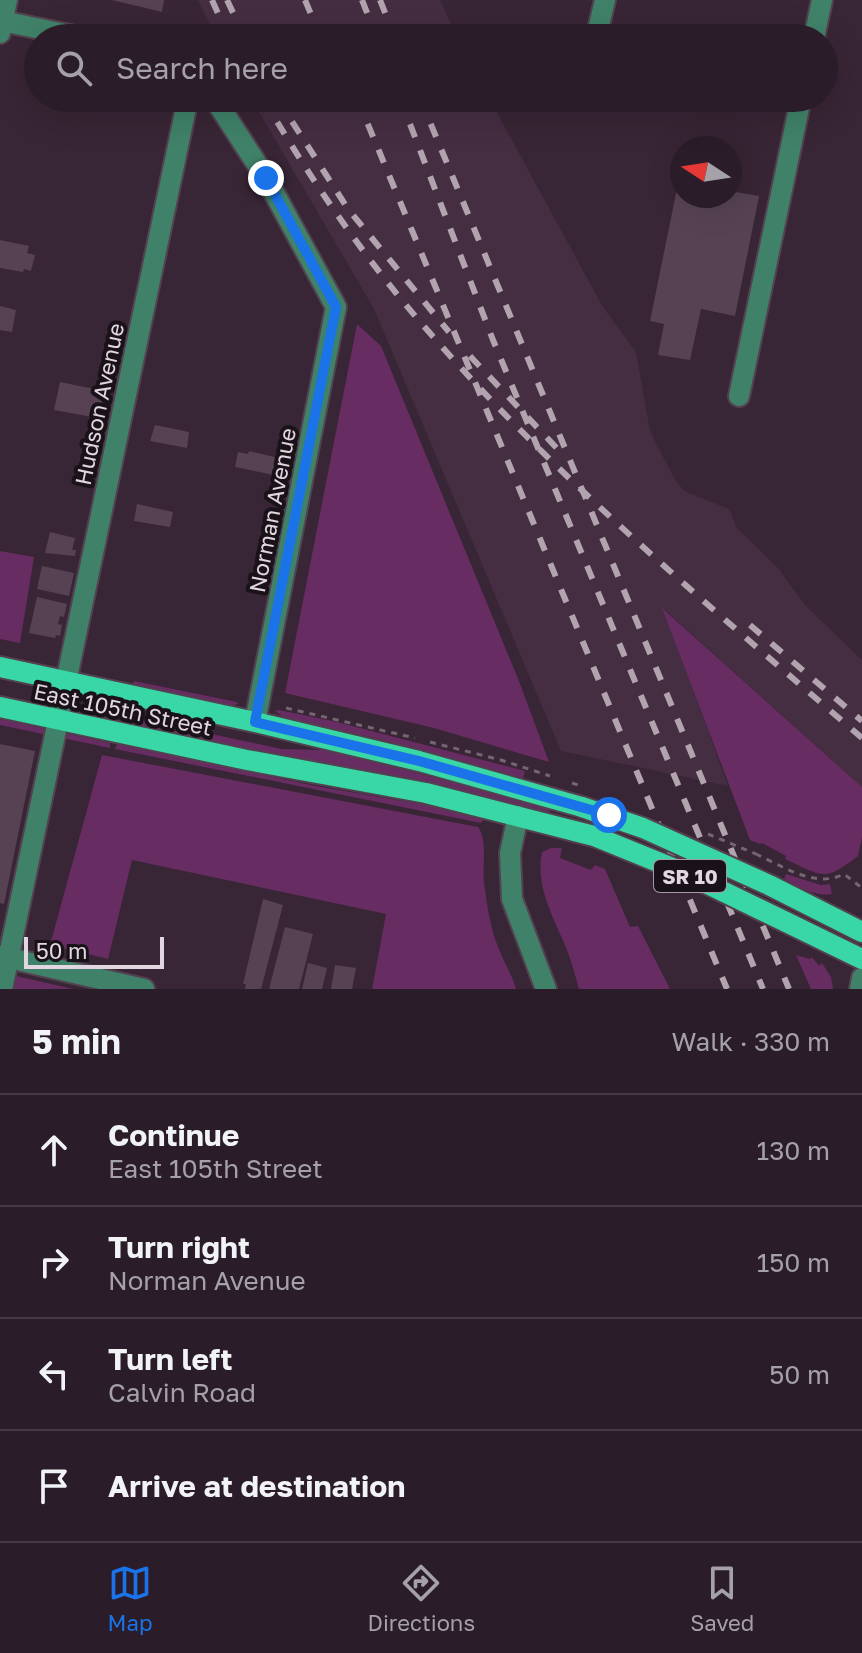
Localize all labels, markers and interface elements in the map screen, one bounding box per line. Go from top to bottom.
search box [24,24,838,112]
icon: search [52,46,96,90]
text: Search here [116,50,288,86]
north arrow [670,136,742,208]
route end [248,160,284,196]
street label: Hudson Avenue [69,320,129,488]
street label: Norman Avenue [243,425,301,595]
street label: East 105th Street [31,677,215,741]
route start [591,797,627,833]
road number: SR 10 [654,860,726,892]
scale bar [24,933,164,969]
text: 50 m [36,937,87,964]
text: 5 min [32,1021,121,1061]
text: Walk · 330 m [672,1026,830,1057]
text: Continue [108,1117,239,1153]
icon: ahead [32,1128,76,1172]
text: 130 m [757,1135,830,1166]
text: East 105th Street [108,1153,323,1184]
text: Turn right [108,1229,250,1265]
icon: right [32,1240,76,1284]
text: 150 m [757,1247,830,1278]
text: Norman Avenue [108,1265,305,1296]
text: Turn left [108,1341,233,1377]
icon: left [32,1352,76,1396]
text: 50 m [769,1359,830,1390]
text: Calvin Road [108,1377,256,1408]
icon: arrive [32,1464,76,1508]
text: Arrive at destination [108,1468,405,1504]
tab: Map [108,1561,152,1636]
tab: Directions [368,1561,475,1636]
tab: Saved [690,1561,754,1636]

